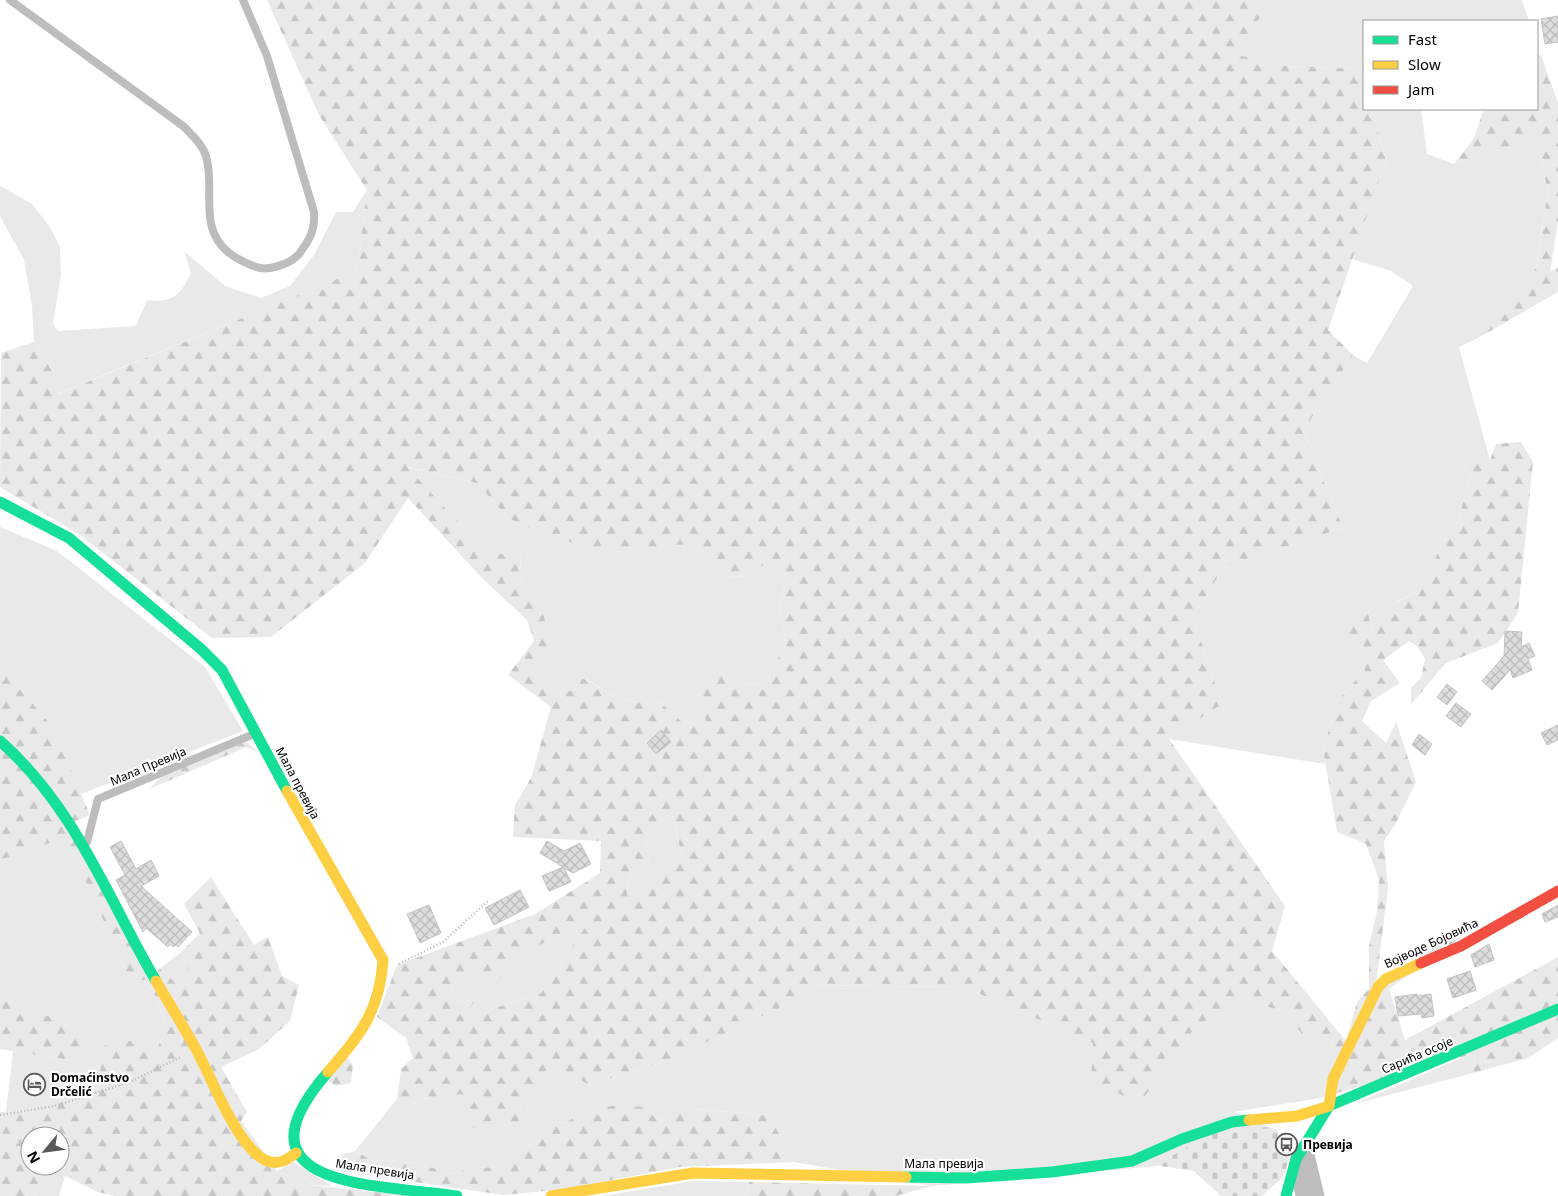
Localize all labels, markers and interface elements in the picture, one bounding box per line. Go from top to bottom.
legend [1363,20,1538,110]
text: Fast [1408,29,1437,49]
text: Slow [1408,54,1441,74]
text: Jam [1406,79,1435,99]
street label: Мала Превија [107,742,189,790]
street label: Мала превија [272,744,324,822]
street label: Војводе Бојовића [1381,914,1481,972]
street label: Сарића осоје [1379,1032,1456,1078]
place label: Domaćinstvo Drčelić [51,1069,129,1100]
hotel icon: Domaćinstvo Drčelić [23,1072,47,1096]
north arrow [20,1126,70,1176]
bus stop icon: Превија [1275,1132,1299,1156]
place label: Превија [1303,1136,1353,1153]
text: N [22,1148,44,1167]
street label: Мала превија [334,1154,416,1184]
street label: Мала превија [904,1155,984,1172]

